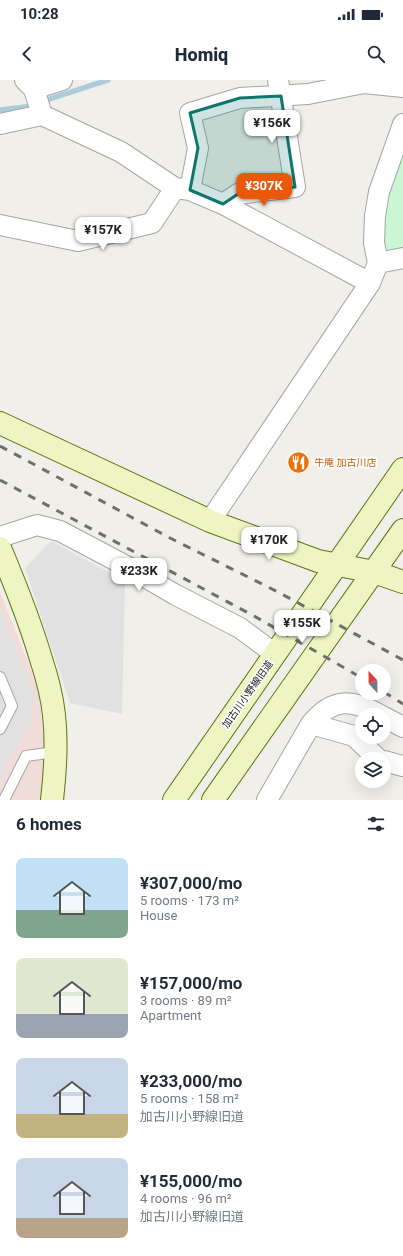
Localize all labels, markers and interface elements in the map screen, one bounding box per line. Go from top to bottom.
text: 10:28 [20,5,59,23]
icon: back [16,43,38,65]
icon: search [365,43,387,65]
text: Homiq [175,44,228,65]
pin: ¥156K [244,110,300,144]
text: ¥156K [253,115,291,130]
pin: ¥307K [236,173,292,207]
text: ¥307K [245,178,283,193]
pin: ¥157K [75,217,131,251]
text: ¥157K [84,222,122,237]
restaurant icon: 牛庵 加古川店 [285,449,311,475]
place label: 牛庵 加古川店 [314,457,376,468]
pin: ¥170K [241,527,297,561]
text: ¥170K [250,532,288,547]
pin: ¥233K [111,558,167,592]
text: ¥233K [120,563,158,578]
pin: ¥155K [274,610,330,644]
text: ¥155K [283,615,321,630]
street label: 加古川小野線旧道 [220,658,275,730]
north arrow [355,664,391,700]
map controls [355,664,391,788]
button: locate [355,708,391,744]
button: layers [355,752,391,788]
icon: filters [365,813,387,835]
text: 6 homes [16,814,82,834]
text: ¥307,000/mo [140,873,242,893]
icon: home [48,874,96,922]
text: 5 rooms · 173 m² [140,893,239,908]
text: House [140,908,177,923]
text: ¥157,000/mo [140,973,242,993]
icon: home [48,974,96,1022]
text: 3 rooms · 89 m² [140,993,232,1008]
text: Apartment [140,1008,202,1023]
text: ¥233,000/mo [140,1071,242,1091]
icon: home [48,1074,96,1122]
text: 5 rooms · 158 m² [140,1091,239,1106]
text: 加古川小野線旧道 [140,1109,244,1124]
text: ¥155,000/mo [140,1171,242,1191]
icon: home [48,1174,96,1222]
text: 4 rooms · 96 m² [140,1191,232,1206]
text: 加古川小野線旧道 [140,1209,244,1224]

